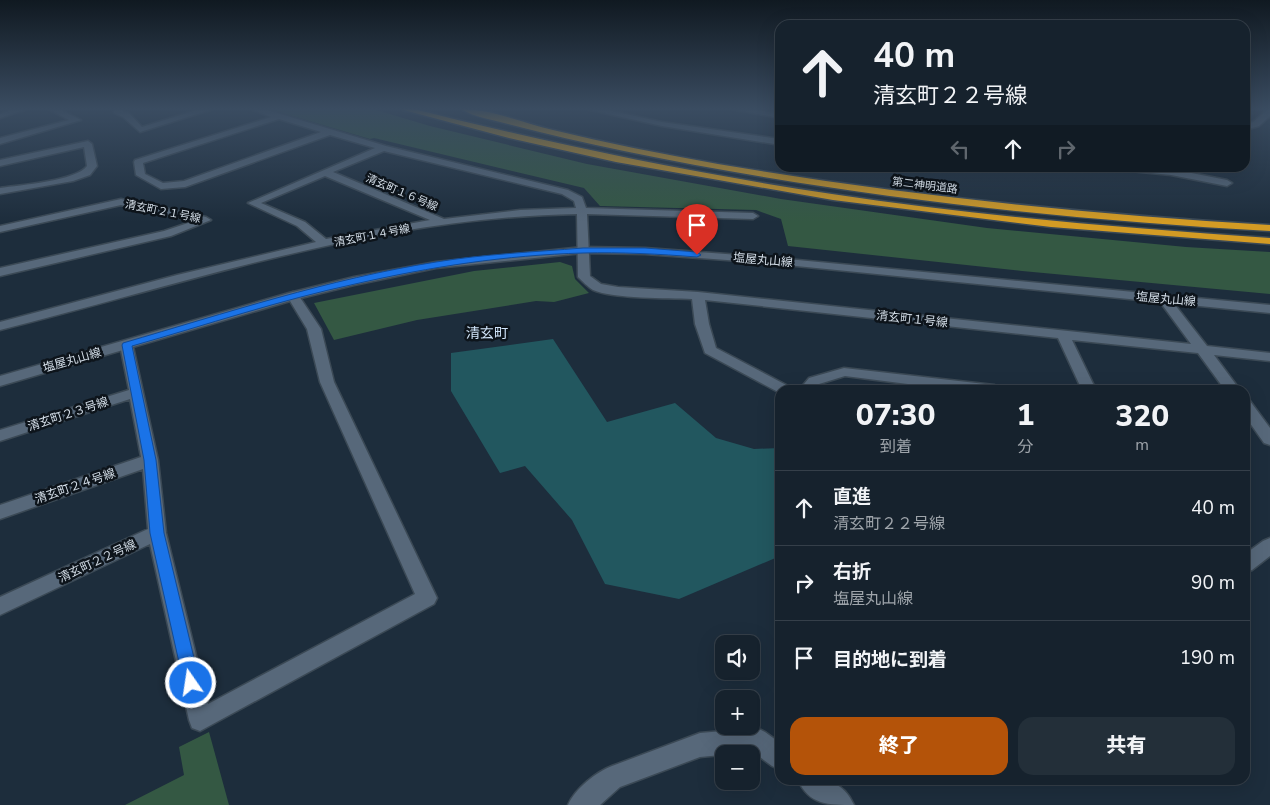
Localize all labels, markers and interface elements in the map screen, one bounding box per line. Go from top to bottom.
text: 40 m [873,32,955,79]
icon: ahead [790,40,855,105]
text: 清玄町２２号線 [873,81,1027,111]
icon: left [946,135,974,163]
icon: ahead [999,135,1027,163]
icon: right [1052,135,1080,163]
street label: 清玄町１６号線 [363,171,440,214]
street label: 第二神明道路 [891,174,959,197]
street label: 清玄町２１号線 [124,197,202,226]
pin [676,204,718,255]
icon: arrive [683,211,711,239]
street label: 清玄町１４号線 [333,221,411,250]
street label: 塩屋丸山線 [732,249,794,271]
street label: 塩屋丸山線 [1135,288,1197,310]
street label: 清玄町１号線 [875,307,949,331]
district label: 清玄町 [466,324,508,343]
street label: 塩屋丸山線 [41,344,103,376]
street label: 清玄町２３号線 [26,393,110,435]
text: 07:30 [856,395,936,436]
text: 1 [1016,395,1034,436]
text: 320 [1115,396,1169,437]
text: m [1135,434,1149,456]
text: 到着 [880,436,912,458]
text: 分 [1017,436,1033,458]
street label: 清玄町２４号線 [33,465,117,507]
text: 直進 [833,484,871,510]
icon: ahead [790,494,818,522]
text: 40 m [1191,495,1235,521]
text: 清玄町２２号線 [833,513,945,535]
street label: 清玄町２２号線 [56,536,138,586]
text: 右折 [833,559,871,585]
icon: right [790,569,818,597]
text: 90 m [1191,570,1235,596]
text: 塩屋丸山線 [833,588,913,610]
map controls [715,635,760,790]
button: sound [715,635,760,680]
icon: arrive [790,644,818,672]
text: 190 m [1180,645,1235,671]
text: 目的地に到着 [833,647,947,673]
position arrow [164,656,216,708]
button: + [715,690,760,735]
button: 終了 [790,717,1008,775]
button: 共有 [1018,717,1235,775]
button: − [715,745,760,790]

